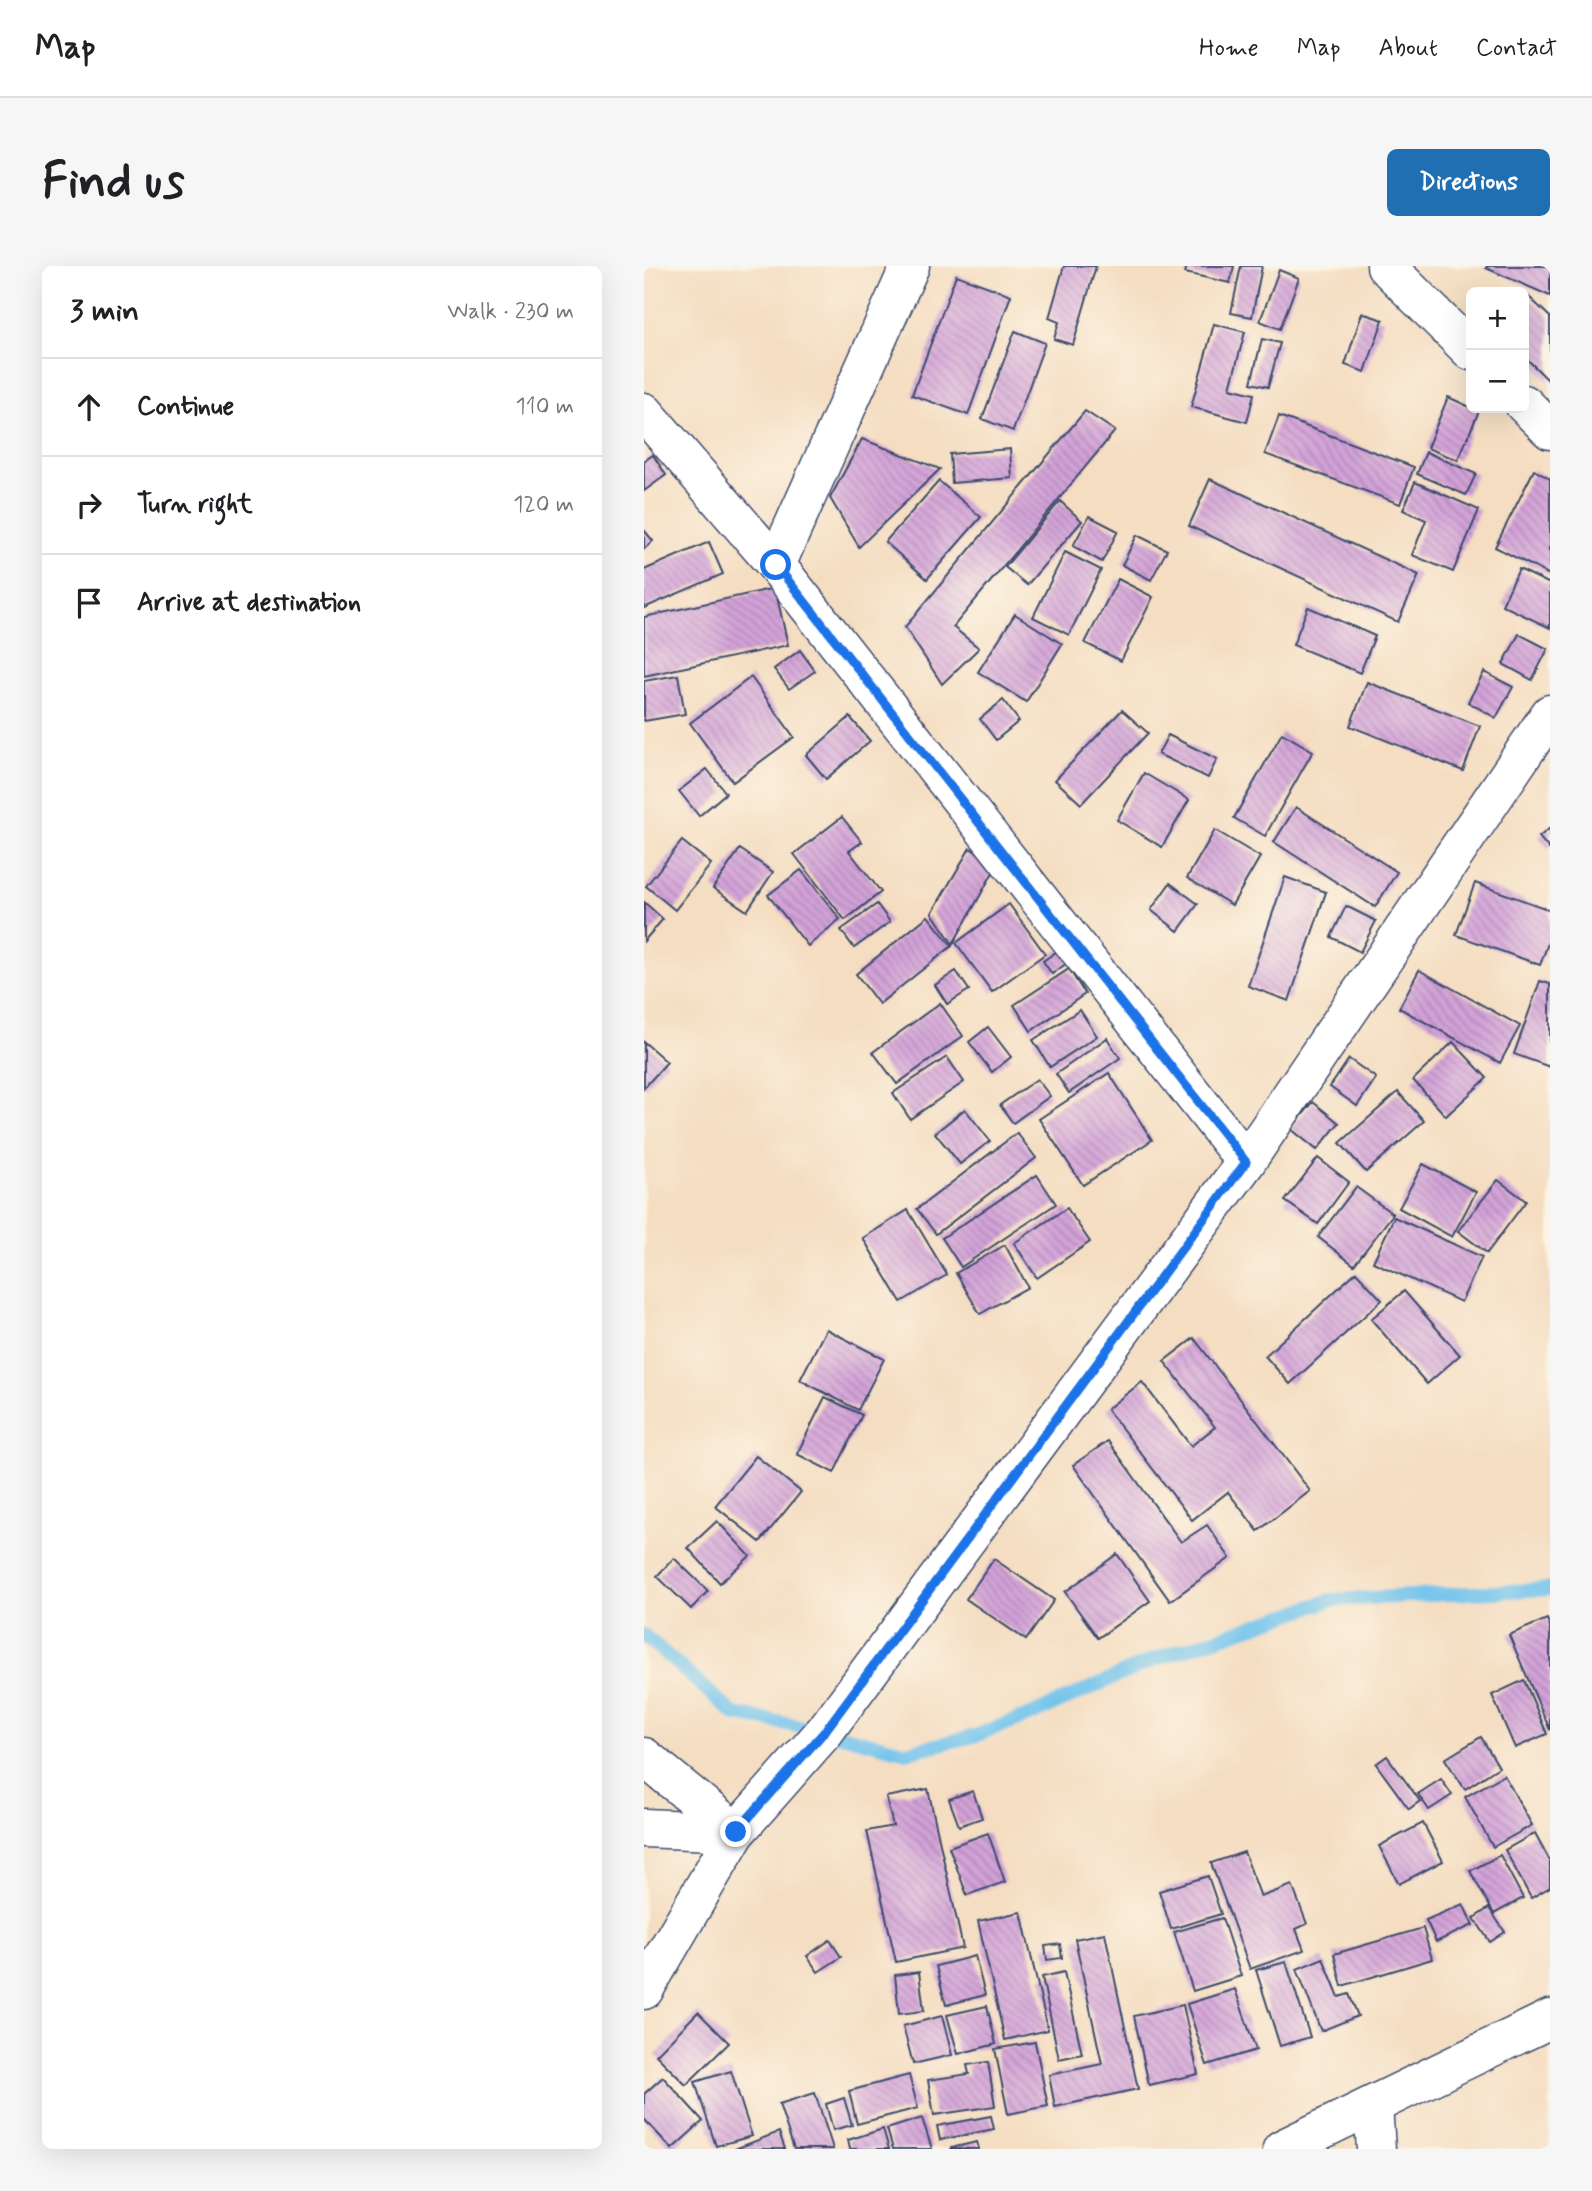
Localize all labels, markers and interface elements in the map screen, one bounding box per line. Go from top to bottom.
text: Map [35,26,95,70]
text: Home [1199,33,1259,64]
text: Map [1297,33,1341,64]
text: About [1379,33,1438,64]
text: Contact [1476,33,1557,64]
button: Directions [1387,149,1550,216]
text: Find us [42,150,185,215]
map controls [1466,287,1529,413]
button: + [1466,287,1529,350]
text: 3 min [70,292,139,331]
text: Walk · 230 m [447,297,574,327]
button: − [1466,350,1529,413]
icon: ahead [70,388,108,426]
text: Continue [137,390,234,424]
text: 110 m [515,392,574,422]
icon: right [70,486,108,524]
text: Turn right [137,488,253,522]
text: 120 m [513,490,574,520]
route start [760,549,791,580]
icon: arrive [70,584,108,622]
text: Arrive at destination [137,586,361,620]
route end [720,1816,751,1847]

